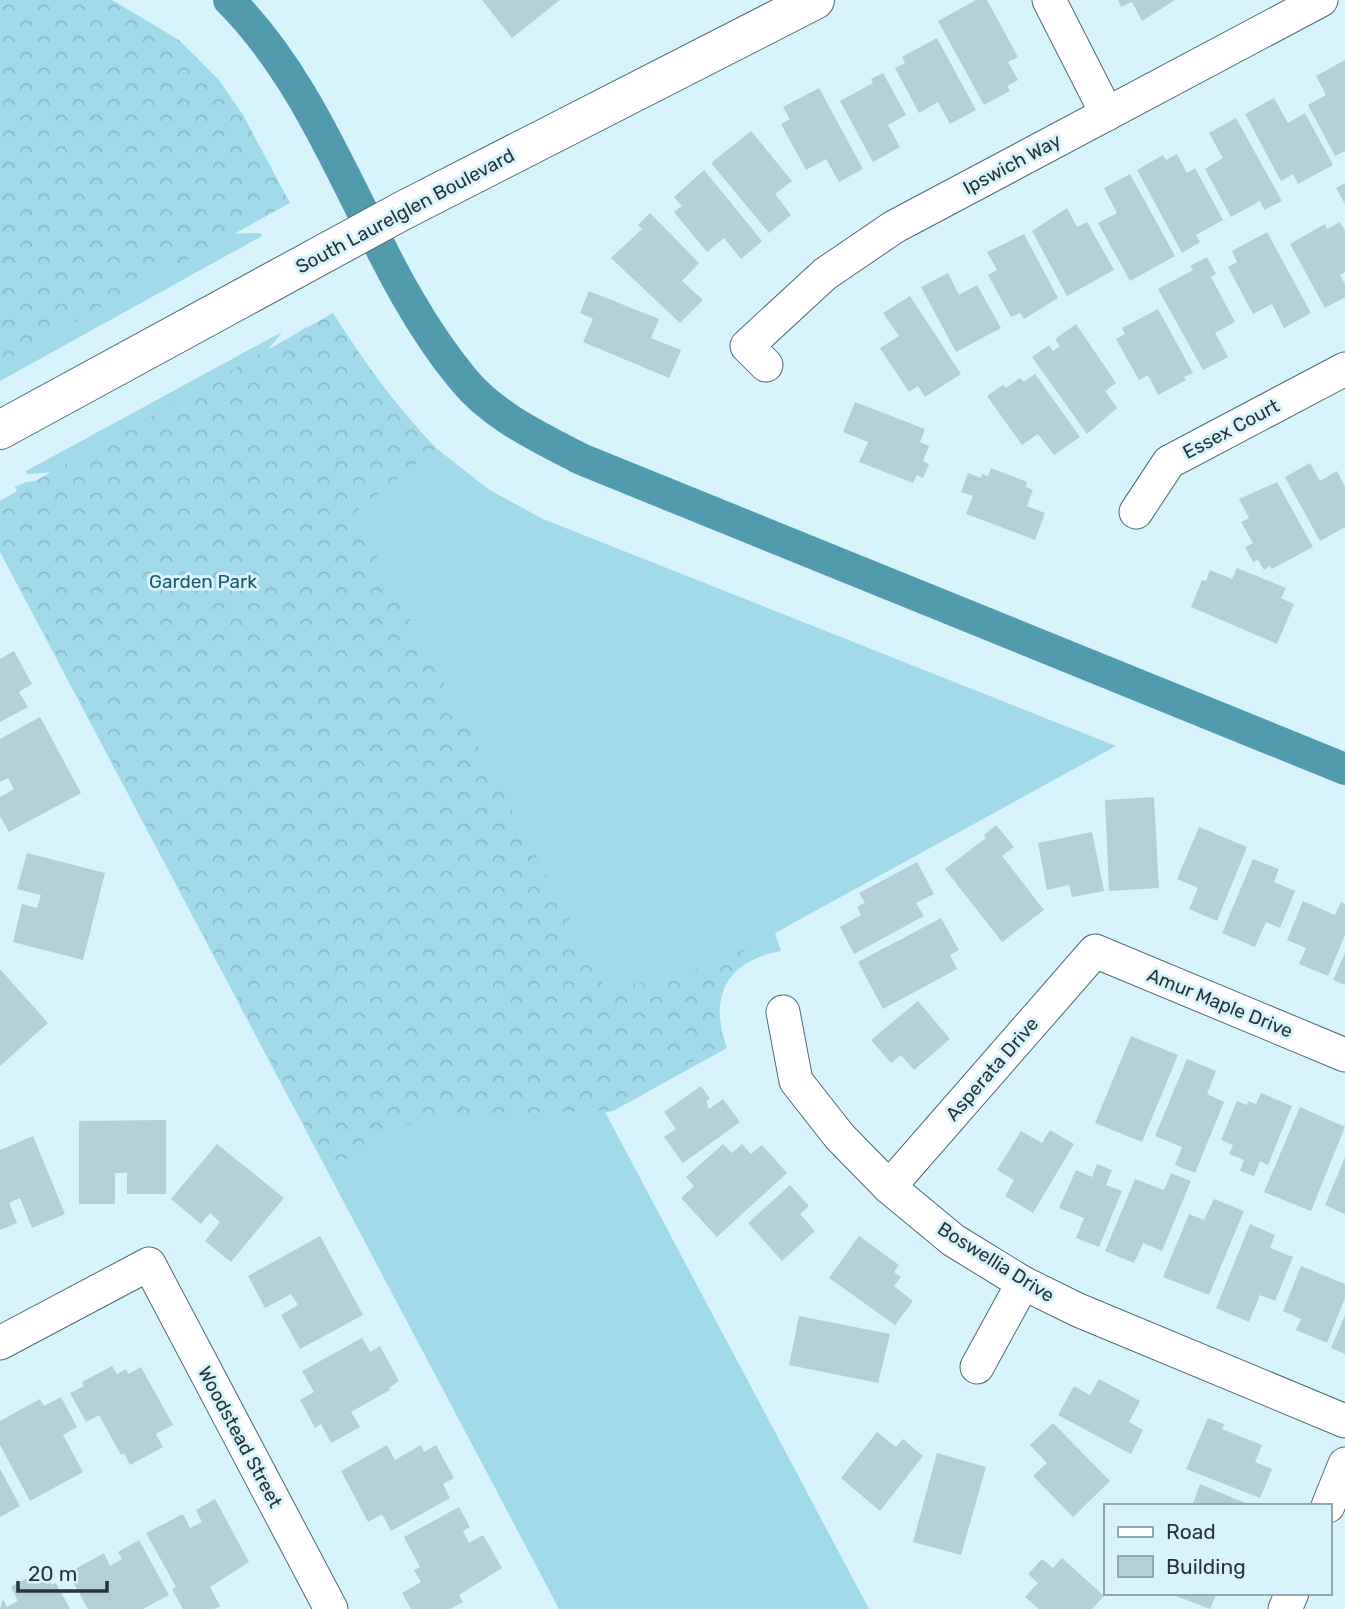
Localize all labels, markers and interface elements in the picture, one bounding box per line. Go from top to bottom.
street label: Ipswich Way [959,129,1065,199]
street label: South Laurelglen Boulevard [292,143,518,279]
street label: Essex Court [1179,394,1284,464]
park label: Garden Park [149,570,257,593]
street label: Amur Maple Drive [1144,963,1296,1043]
street label: Asperata Drive [941,1012,1043,1126]
street label: Boswellia Drive [933,1217,1059,1307]
street label: Woodstead Street [193,1362,287,1512]
legend [1104,1504,1331,1595]
text: Road [1166,1519,1216,1544]
scale bar [18,1550,107,1594]
text: Building [1166,1554,1246,1579]
text: 20 m [28,1561,77,1586]

